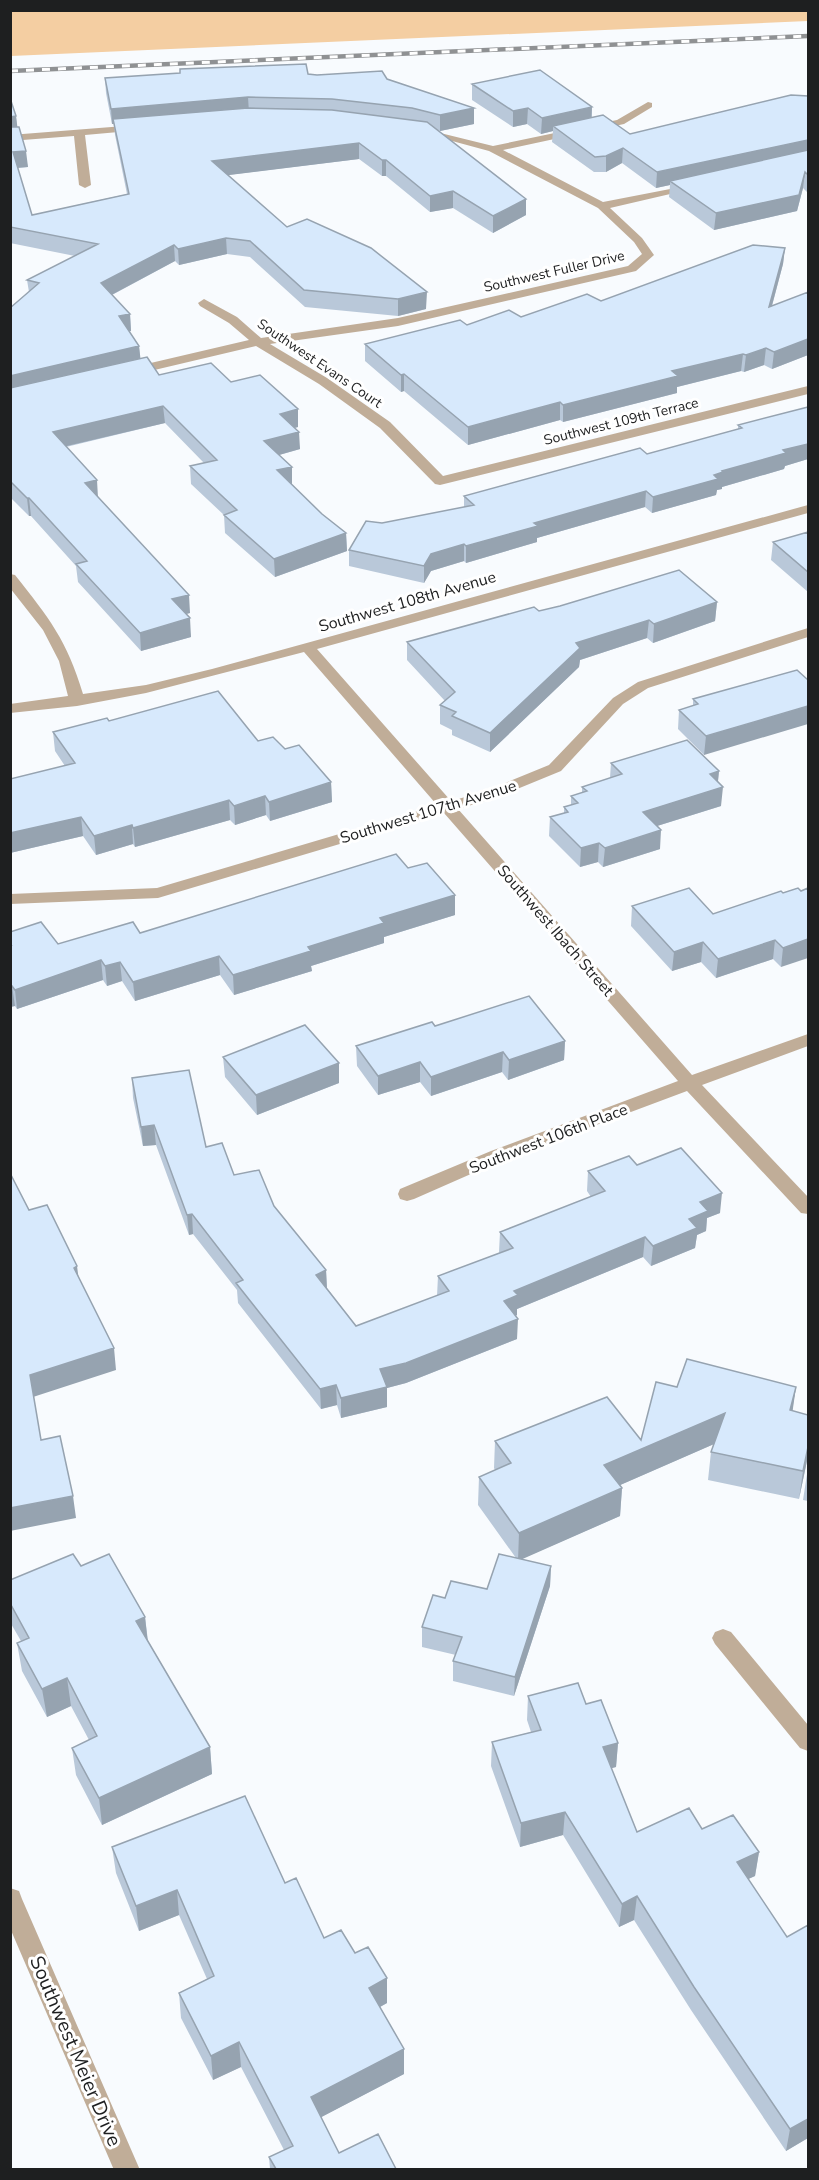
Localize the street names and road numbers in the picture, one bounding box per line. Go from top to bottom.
street label: Southwest Fuller Drive [482,246,626,297]
street label: Southwest Evans Court [253,314,386,412]
street label: Southwest 109th Terrace [542,393,701,450]
street label: Southwest 108th Avenue [316,566,499,638]
street label: Southwest 107th Avenue [337,775,519,849]
street label: Southwest Ibach Street [492,860,619,1001]
street label: Southwest 106th Place [466,1099,631,1179]
street label: Southwest Meier Drive [23,1952,128,2151]

